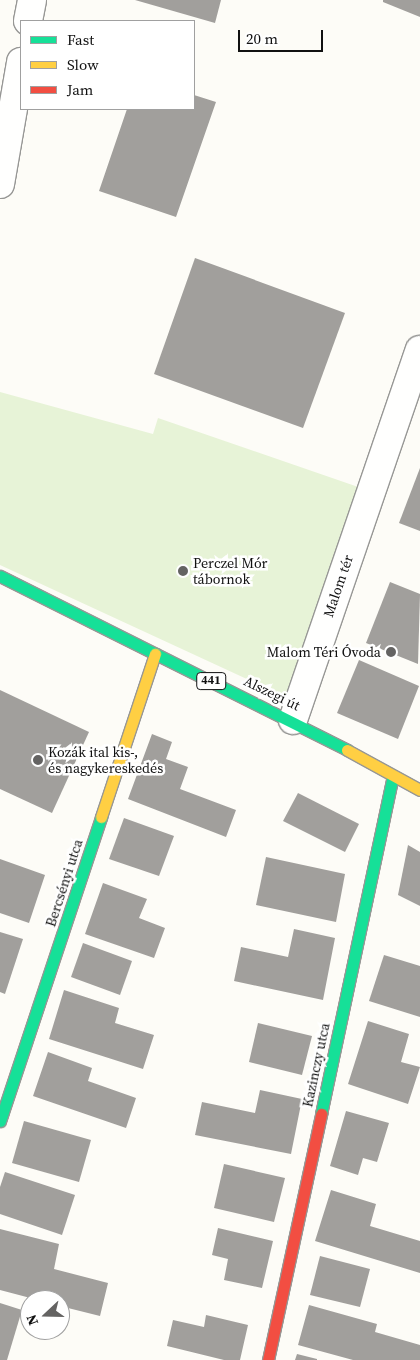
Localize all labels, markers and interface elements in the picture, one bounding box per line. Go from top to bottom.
legend [20,20,195,110]
scale bar [240,20,325,52]
text: 20 m [246,28,278,49]
text: Fast [67,29,94,50]
text: Slow [67,54,99,75]
text: Jam [67,79,93,100]
street label: Malom tér [320,553,356,619]
place label: Perczel Mór tábornok [193,555,267,588]
marker: Perczel Mór tábornok [177,565,189,577]
place label: Malom Téri Óvoda [267,644,381,660]
marker: Malom Téri Óvoda [385,646,397,658]
road number: 441 [196,671,226,690]
street label: Alszegi út [241,672,303,714]
place label: Kozák ital kis-, és nagykereskedés [48,744,163,776]
marker: Kozák ital kis-, és nagykereskedés [32,754,44,766]
street label: Bercsényi utca [42,837,86,929]
street label: Kazinczy utca [299,1021,333,1109]
north arrow [20,1290,70,1340]
text: N [21,1312,43,1328]

